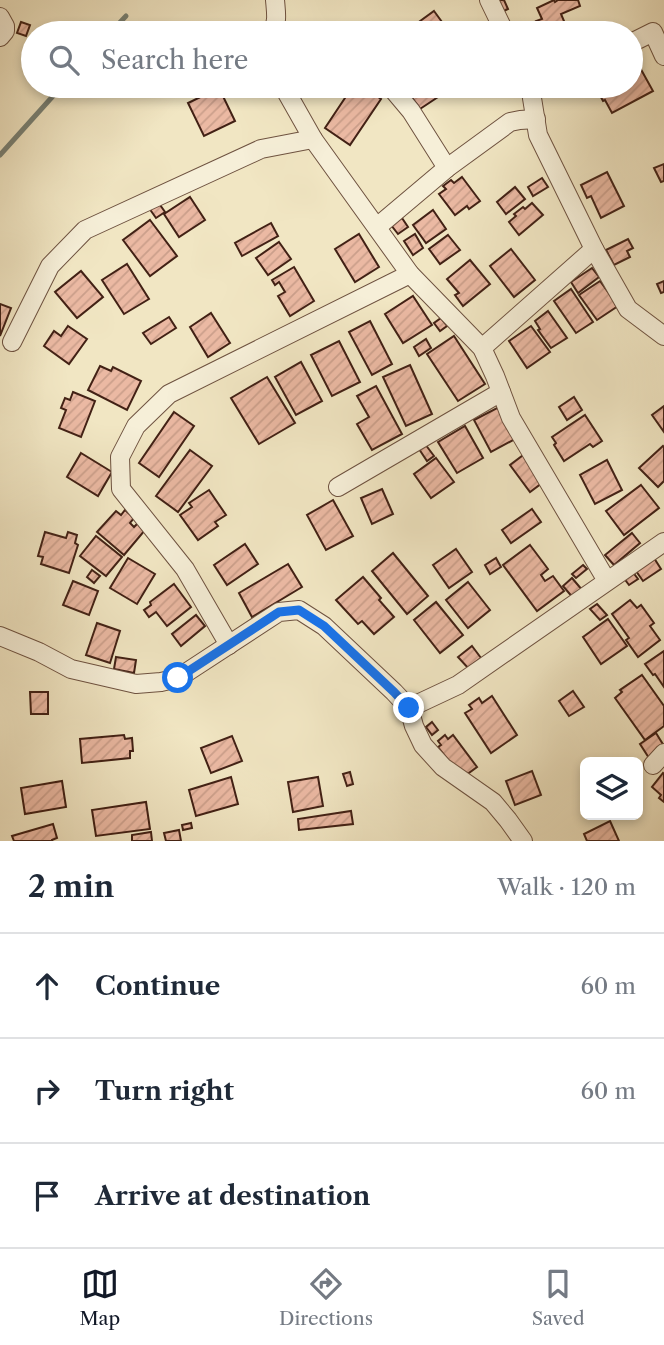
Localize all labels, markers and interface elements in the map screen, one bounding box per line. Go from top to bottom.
search box [21,21,643,98]
icon: search [45,41,83,79]
text: Search here [101,44,248,76]
route start [162,662,193,693]
route end [393,692,424,723]
map controls [580,757,643,820]
button: layers [580,757,643,820]
text: 2 min [28,868,114,905]
text: Walk · 120 m [497,873,636,901]
icon: ahead [28,967,66,1005]
text: Continue [95,970,220,1002]
text: 60 m [580,972,636,1000]
icon: right [28,1072,66,1110]
text: Turn right [95,1075,234,1107]
text: 60 m [580,1077,636,1105]
icon: arrive [28,1177,66,1215]
text: Arrive at destination [95,1180,370,1212]
tab: Map [79,1265,120,1330]
tab: Directions [279,1265,373,1330]
tab: Saved [532,1265,585,1330]

